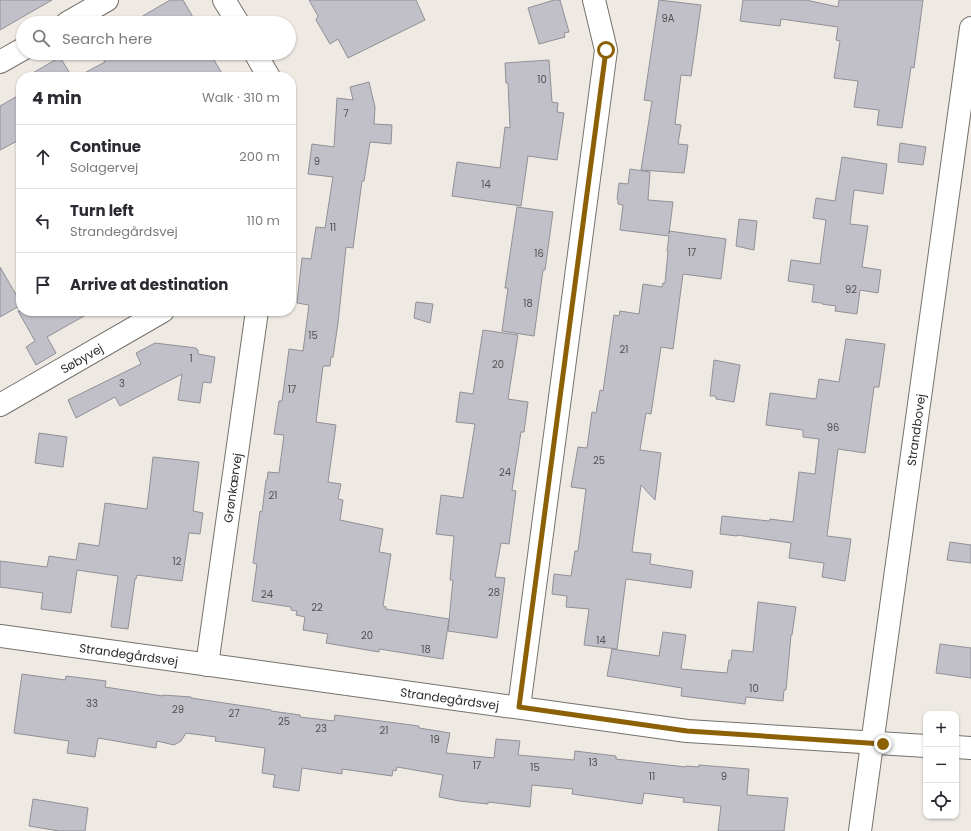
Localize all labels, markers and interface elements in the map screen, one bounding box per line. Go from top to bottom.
house number: 9A [661,11,675,26]
search box [16,16,296,60]
icon: search [30,27,52,49]
text: Search here [62,28,152,49]
route start [597,41,615,59]
house number: 10 [537,72,547,87]
text: 4 min [32,86,82,110]
text: Walk · 310 m [202,88,280,107]
house number: 7 [343,106,349,121]
text: Continue [70,136,141,157]
icon: ahead [32,146,54,168]
text: 200 m [239,147,280,166]
house number: 9 [314,154,320,169]
text: Solagervej [70,158,138,177]
house number: 14 [481,177,491,192]
text: Turn left [70,200,134,221]
icon: left [32,210,54,232]
text: 110 m [247,211,280,230]
house number: 11 [330,220,336,235]
text: Strandegårdsvej [70,222,178,241]
house number: 17 [688,245,697,260]
house number: 16 [534,246,544,261]
icon: arrive [32,274,54,296]
text: Arrive at destination [70,274,228,295]
house number: 92 [845,282,857,297]
house number: 18 [523,296,533,311]
house number: 15 [308,328,318,343]
street label: Søbyvej [57,339,106,377]
house number: 21 [620,342,628,357]
house number: 1 [189,351,193,366]
house number: 20 [492,357,504,372]
house number: 3 [119,376,125,391]
house number: 17 [288,382,297,397]
street label: Strandbovej [902,393,929,467]
house number: 96 [827,420,839,435]
street label: Grønkærvej [219,452,245,524]
house number: 25 [593,453,605,468]
house number: 24 [499,465,511,480]
house number: 21 [269,488,277,503]
house number: 12 [173,554,182,569]
house number: 28 [488,585,500,600]
house number: 24 [261,587,273,602]
house number: 22 [311,600,323,615]
house number: 20 [361,628,373,643]
house number: 14 [596,633,606,648]
street label: Strandegårdsvej [78,639,179,669]
house number: 18 [421,642,431,657]
house number: 10 [749,681,759,696]
street label: Strandegårdsvej [399,683,500,713]
house number: 33 [86,696,98,711]
house number: 29 [172,702,184,717]
house number: 27 [228,706,240,721]
map controls [923,711,959,819]
button: + [923,711,959,747]
house number: 25 [278,714,290,729]
house number: 23 [315,721,327,736]
house number: 21 [380,723,388,738]
house number: 19 [430,732,440,747]
route end [874,735,892,753]
button: − [923,747,959,783]
house number: 13 [588,755,598,770]
house number: 17 [473,758,482,773]
house number: 15 [530,760,540,775]
house number: 11 [649,769,655,784]
house number: 9 [721,769,727,784]
button: locate [923,783,959,819]

